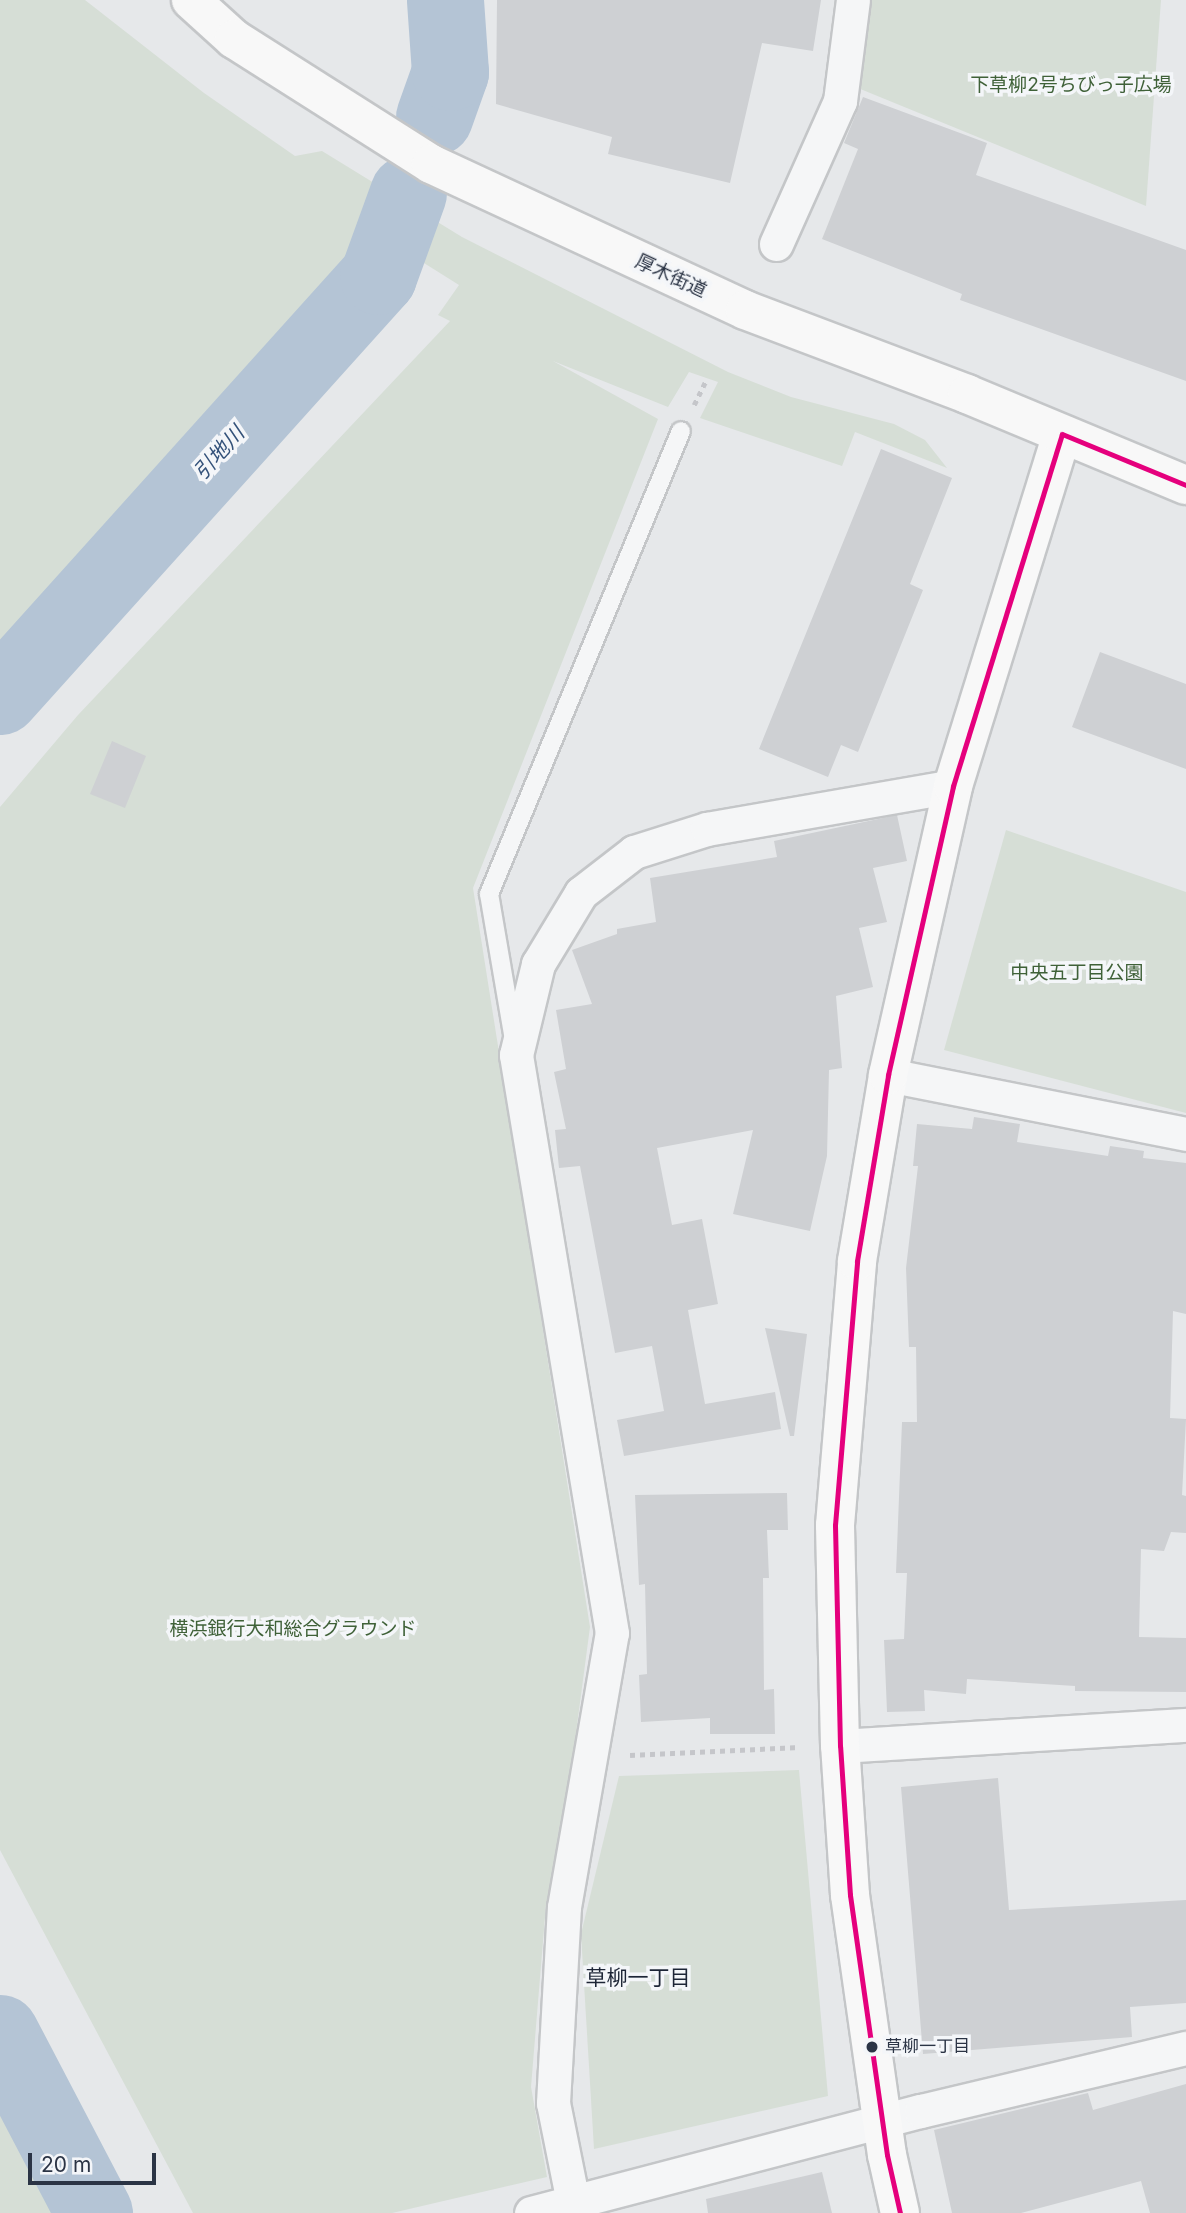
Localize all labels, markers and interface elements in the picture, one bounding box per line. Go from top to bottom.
park label: 下草柳2号ちびっ子広場 [970,74,1172,96]
street label: 厚木街道 [632,250,710,302]
water label: 引地川 [189,421,249,485]
park label: 中央五丁目公園 [1011,962,1143,984]
park label: 横浜銀行大和総合グラウンド [170,1618,416,1640]
district label: 草柳一丁目 [586,1965,690,1991]
place label: 草柳一丁目 [885,2037,970,2057]
marker: 草柳一丁目 [865,2040,879,2054]
scale bar [32,2140,159,2184]
text: 20 m [41,2152,91,2177]

